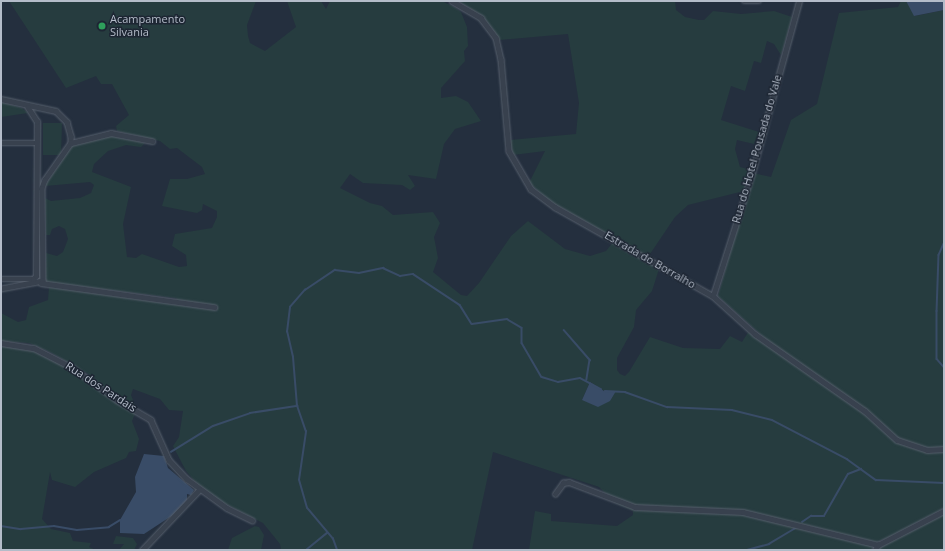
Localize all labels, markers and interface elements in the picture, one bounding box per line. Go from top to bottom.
place label: Acampamento Silvania [110,13,185,39]
marker: Acampamento Silvania [97,21,107,31]
street label: Rua do Hotel Pousada do Vale [729,73,785,225]
street label: Estrada do Borralho [602,229,698,291]
street label: Rua dos Pardais [63,359,139,415]

